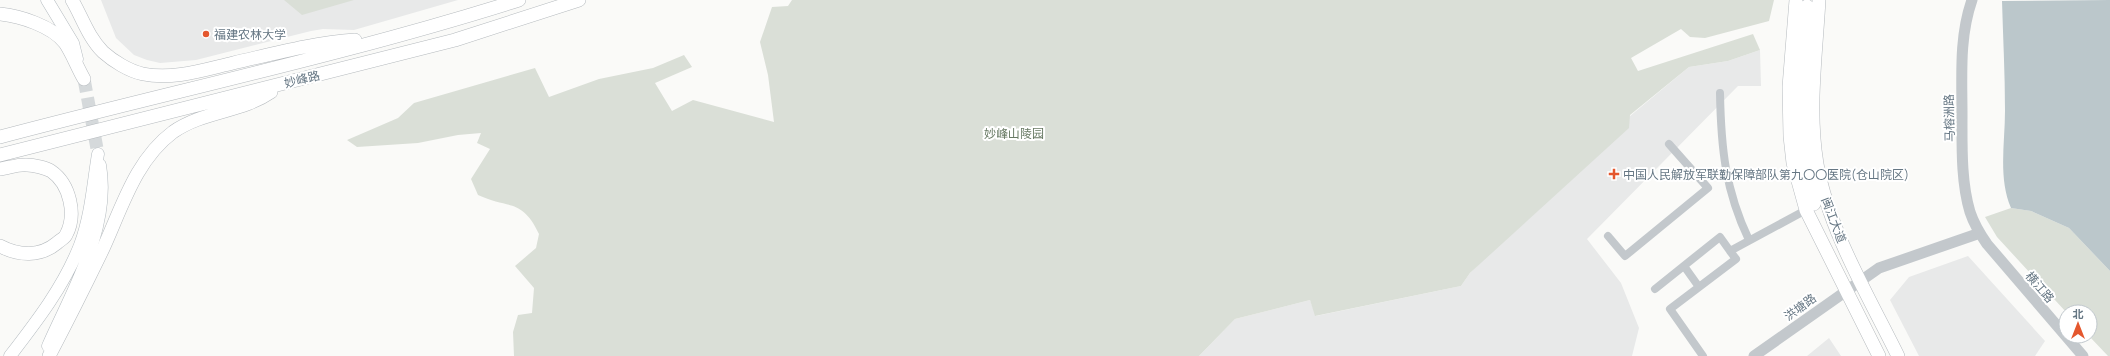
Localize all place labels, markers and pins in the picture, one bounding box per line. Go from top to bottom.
place label: 福建农林大学 [214,26,286,43]
marker: 福建农林大学 [201,29,211,39]
place label: 中国人民解放军联勤保障部队第九〇〇医院(仓山院区) [1623,166,1909,183]
marker: 中国人民解放军联勤保障部队第九〇〇医院(仓山院区) [1608,168,1620,180]

